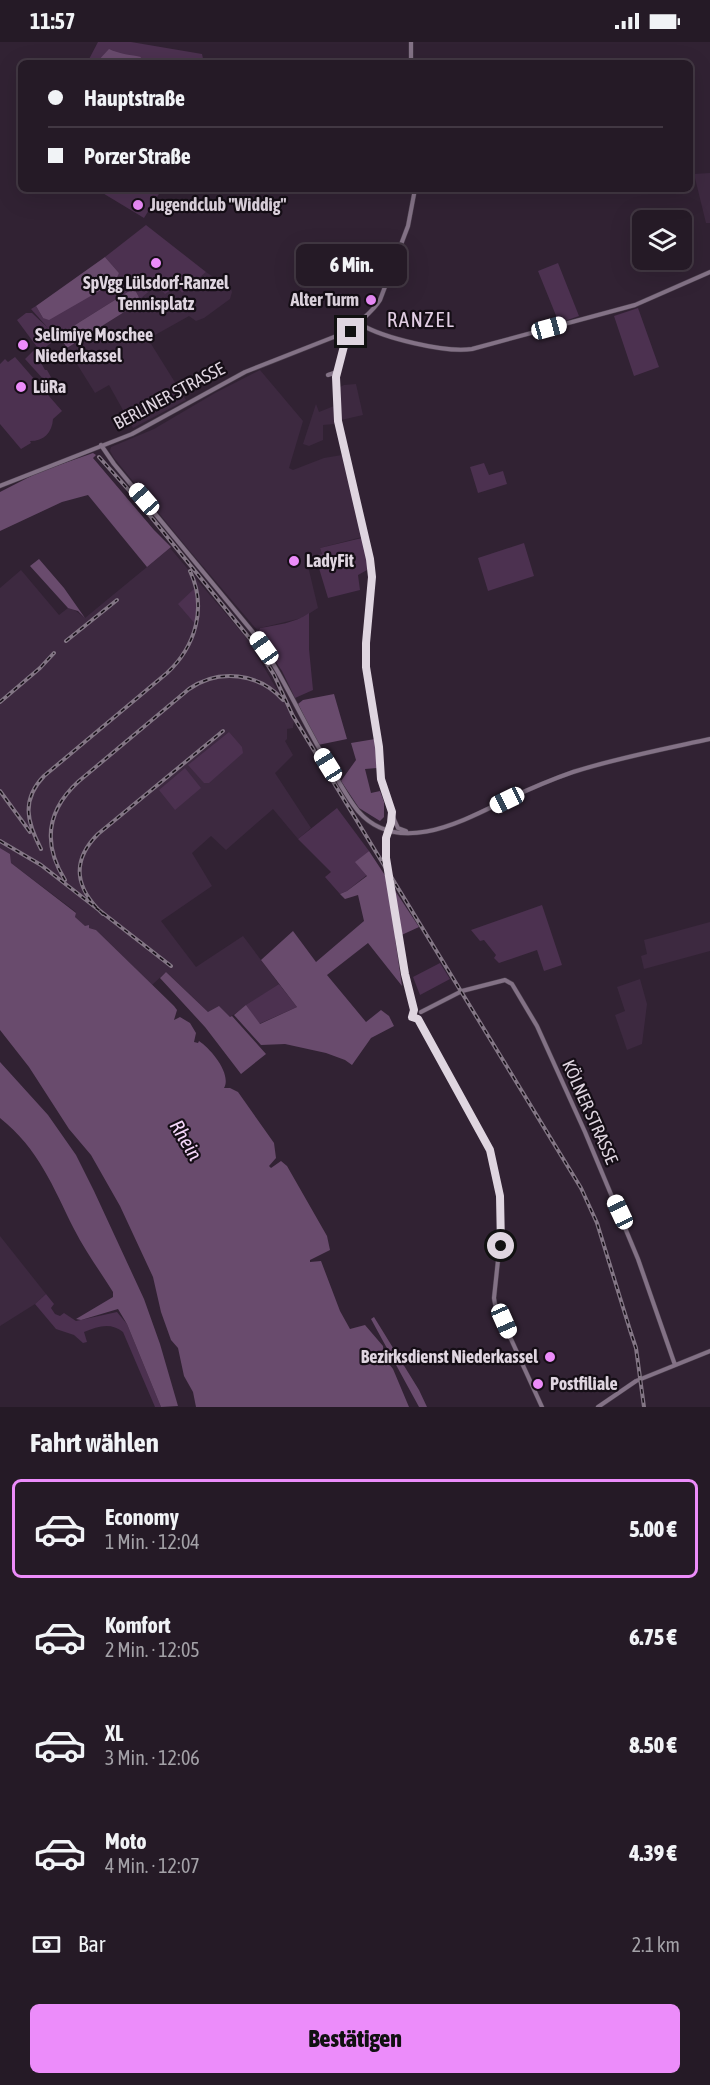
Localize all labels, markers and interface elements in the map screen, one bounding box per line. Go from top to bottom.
text: 11:57 [30,8,75,34]
text: Hauptstraße [84,85,185,111]
text: Porzer Straße [84,143,191,169]
place label: Jugendclub "Widdig" [149,194,286,215]
marker: Jugendclub "Widdig" [131,198,145,212]
map controls [632,210,692,270]
button: layers [632,210,692,270]
callout: 6 Min. [296,245,406,287]
text: 6 Min. [330,253,373,276]
marker: SpVgg Lülsdorf-Ranzel Tennisplatz [149,256,163,270]
place label: SpVgg Lülsdorf-Ranzel Tennisplatz [83,272,229,314]
place label: Alter Turm [289,289,359,310]
marker: Alter Turm [364,293,378,307]
district label: RANZEL [387,307,455,331]
car [529,315,569,341]
route end [337,318,364,345]
place label: Selimiye Moschee Niederkassel [35,324,153,366]
marker: Selimiye Moschee Niederkassel [16,338,30,352]
street label: BERLINER STRASSE [110,357,228,434]
place label: LüRa [33,376,66,397]
marker: LüRa [14,380,28,394]
car [125,480,163,518]
place label: LadyFit [306,550,355,571]
marker: LadyFit [287,554,301,568]
car [246,628,282,668]
car [311,745,345,785]
car [487,784,527,816]
street label: KÖLNER STRASSE [558,1057,623,1167]
water label: Rhein [165,1115,208,1164]
car [604,1192,636,1232]
route start [487,1232,514,1259]
car [488,1301,520,1341]
place label: Bezirksdienst Niederkassel [361,1346,538,1367]
marker: Bezirksdienst Niederkassel [543,1350,557,1364]
place label: Postfiliale [550,1373,618,1394]
marker: Postfiliale [531,1377,545,1391]
text: Fahrt wählen [30,1427,159,1458]
icon: car [33,1502,87,1556]
text: Economy [105,1504,179,1530]
text: 5.00 € [629,1516,677,1542]
text: 1 Min. · 12:04 [105,1530,200,1553]
icon: car [33,1610,87,1664]
text: Komfort [105,1612,171,1638]
text: 6.75 € [629,1624,677,1650]
text: 2 Min. · 12:05 [105,1638,200,1661]
icon: car [33,1718,87,1772]
text: XL [105,1720,123,1746]
text: 8.50 € [629,1732,677,1758]
text: 3 Min. · 12:06 [105,1746,200,1769]
icon: car [33,1826,87,1880]
text: Moto [105,1828,147,1854]
text: 4.39 € [629,1840,677,1866]
text: 4 Min. · 12:07 [105,1854,200,1877]
icon: cash [30,1928,63,1961]
text: Bar [78,1931,105,1957]
text: 2.1 km [632,1933,680,1956]
button: Bestätigen [30,2004,680,2073]

